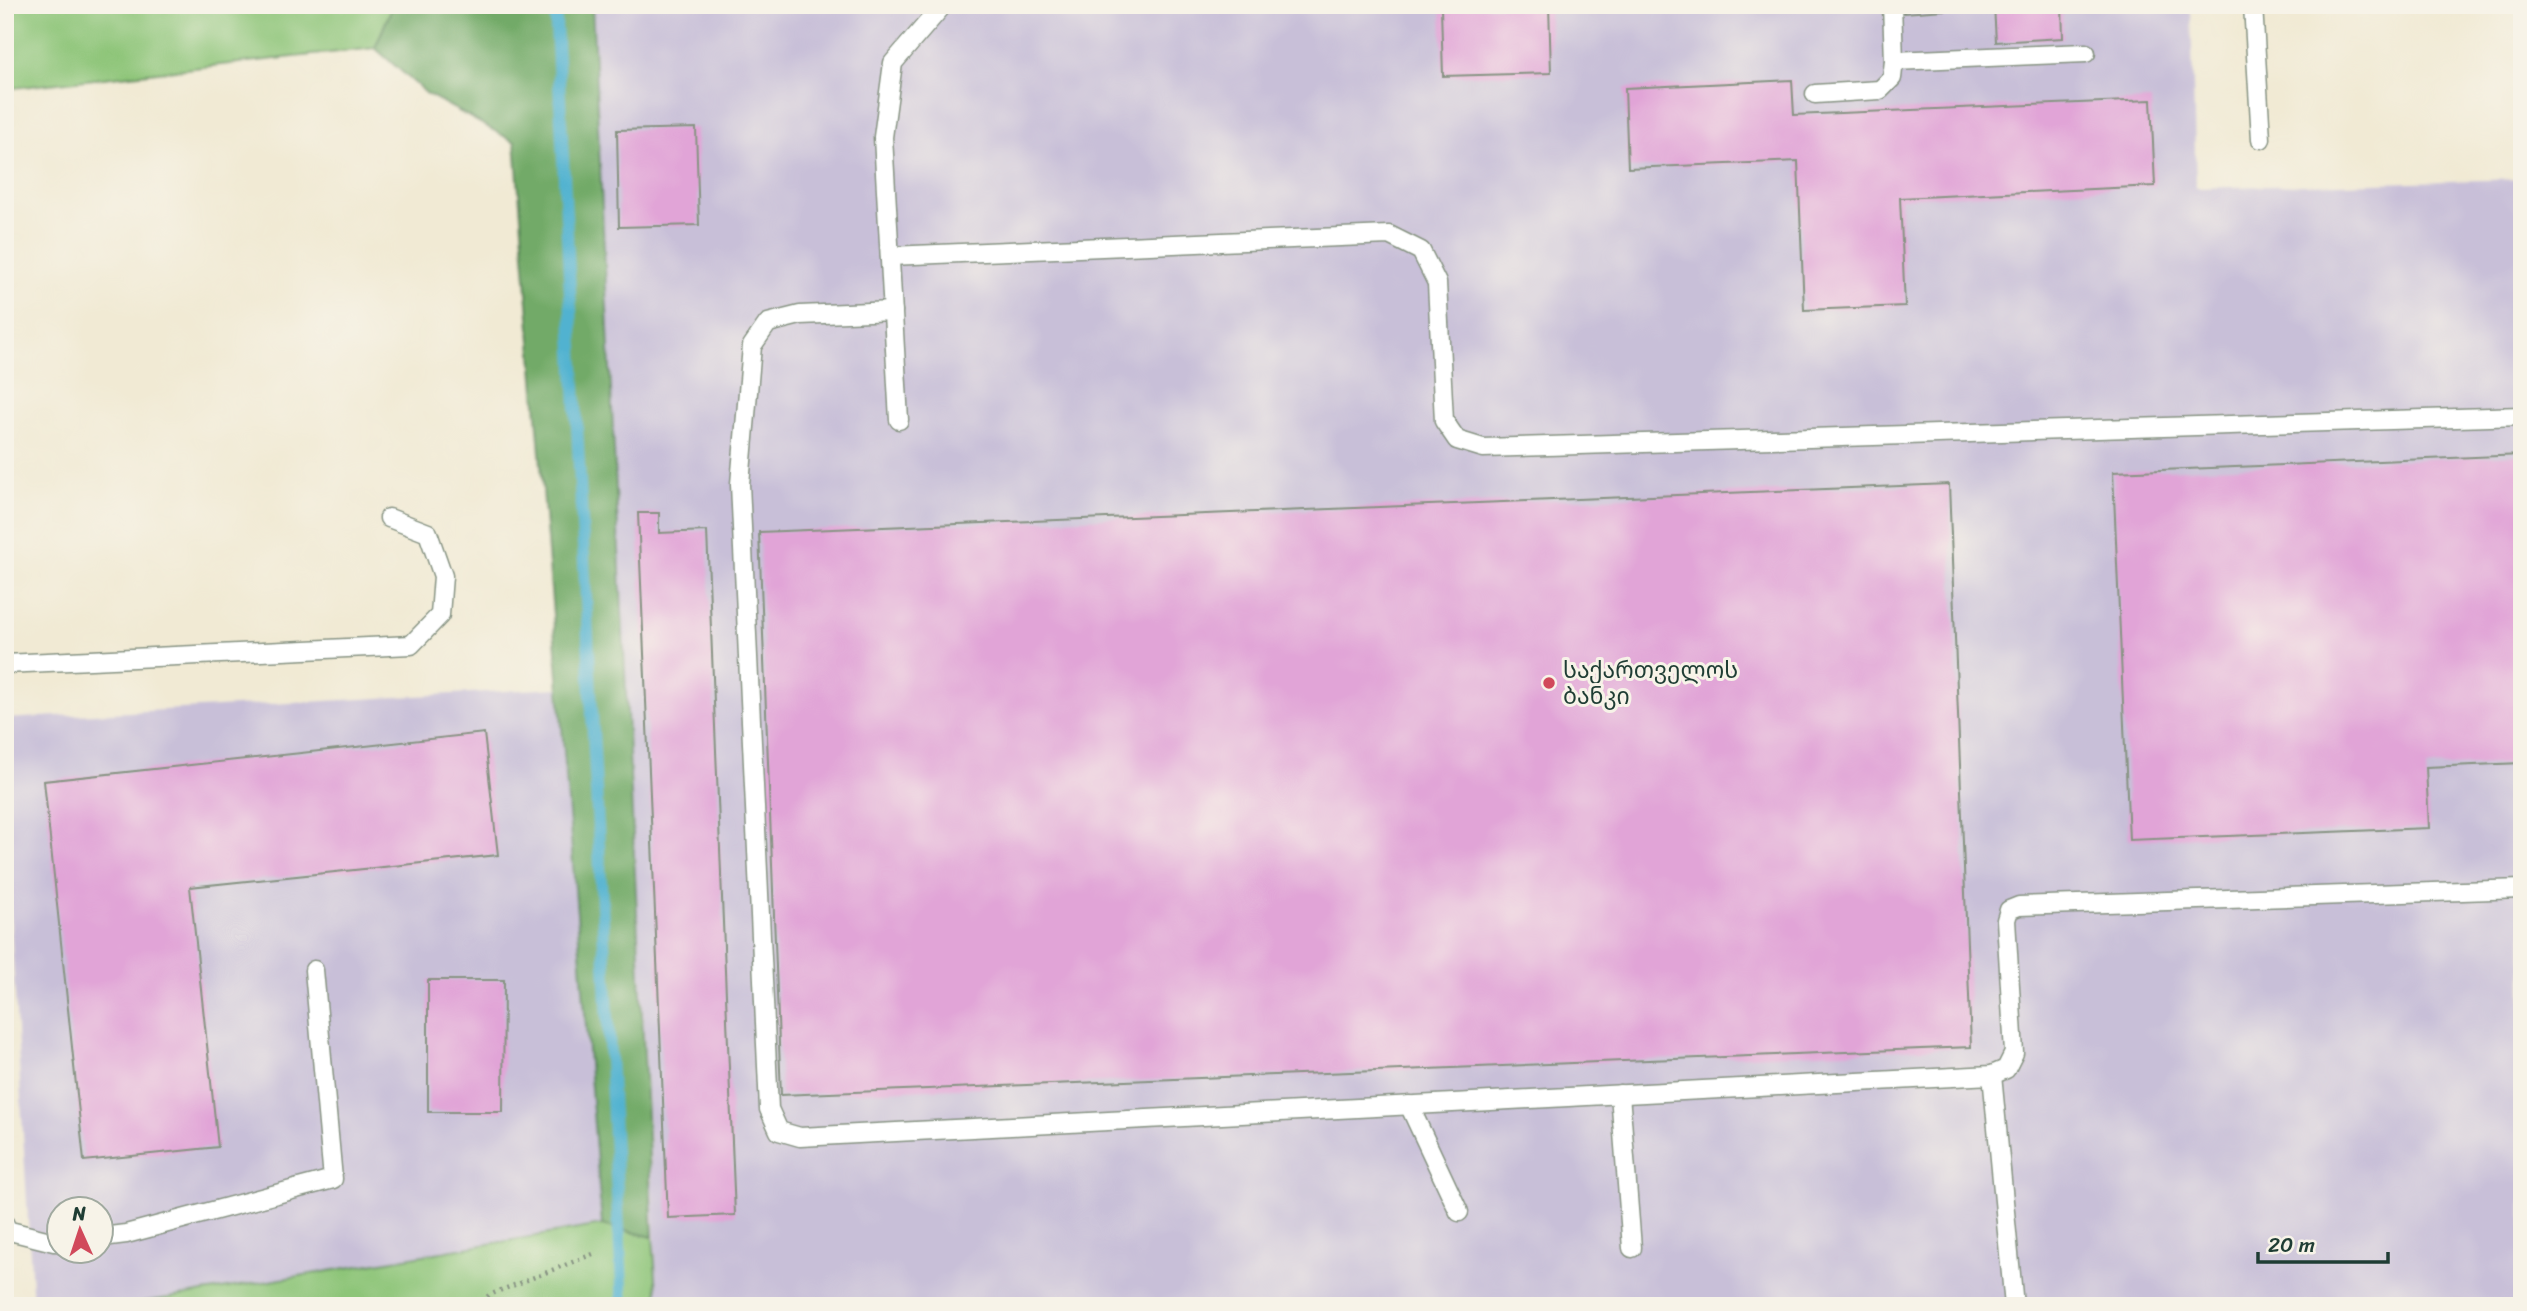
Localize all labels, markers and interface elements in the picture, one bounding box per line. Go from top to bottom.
place label: საქართველოს ბანკი [1563,650,1738,717]
marker: საქართველოს ბანკი [1541,675,1557,691]
north arrow [46,1196,116,1266]
text: N [71,1197,87,1230]
scale bar [2258,1220,2387,1264]
text: 20 m [2268,1226,2315,1264]

